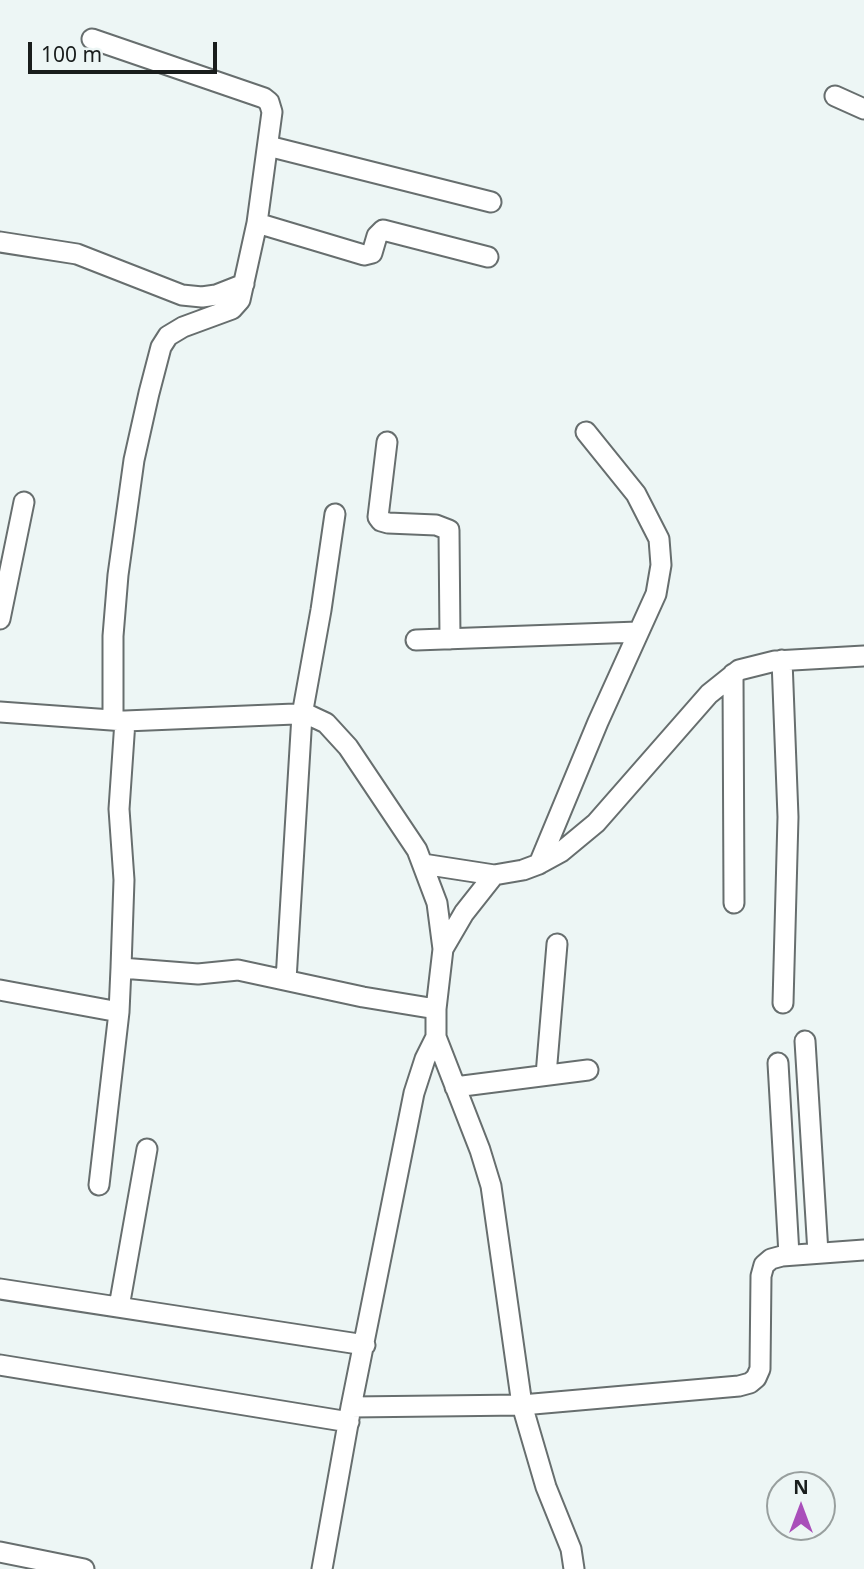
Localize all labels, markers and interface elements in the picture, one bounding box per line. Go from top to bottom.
scale bar [32,28,220,72]
text: 100 m [41,40,102,68]
north arrow [766,1471,836,1541]
text: N [793,1474,809,1500]

